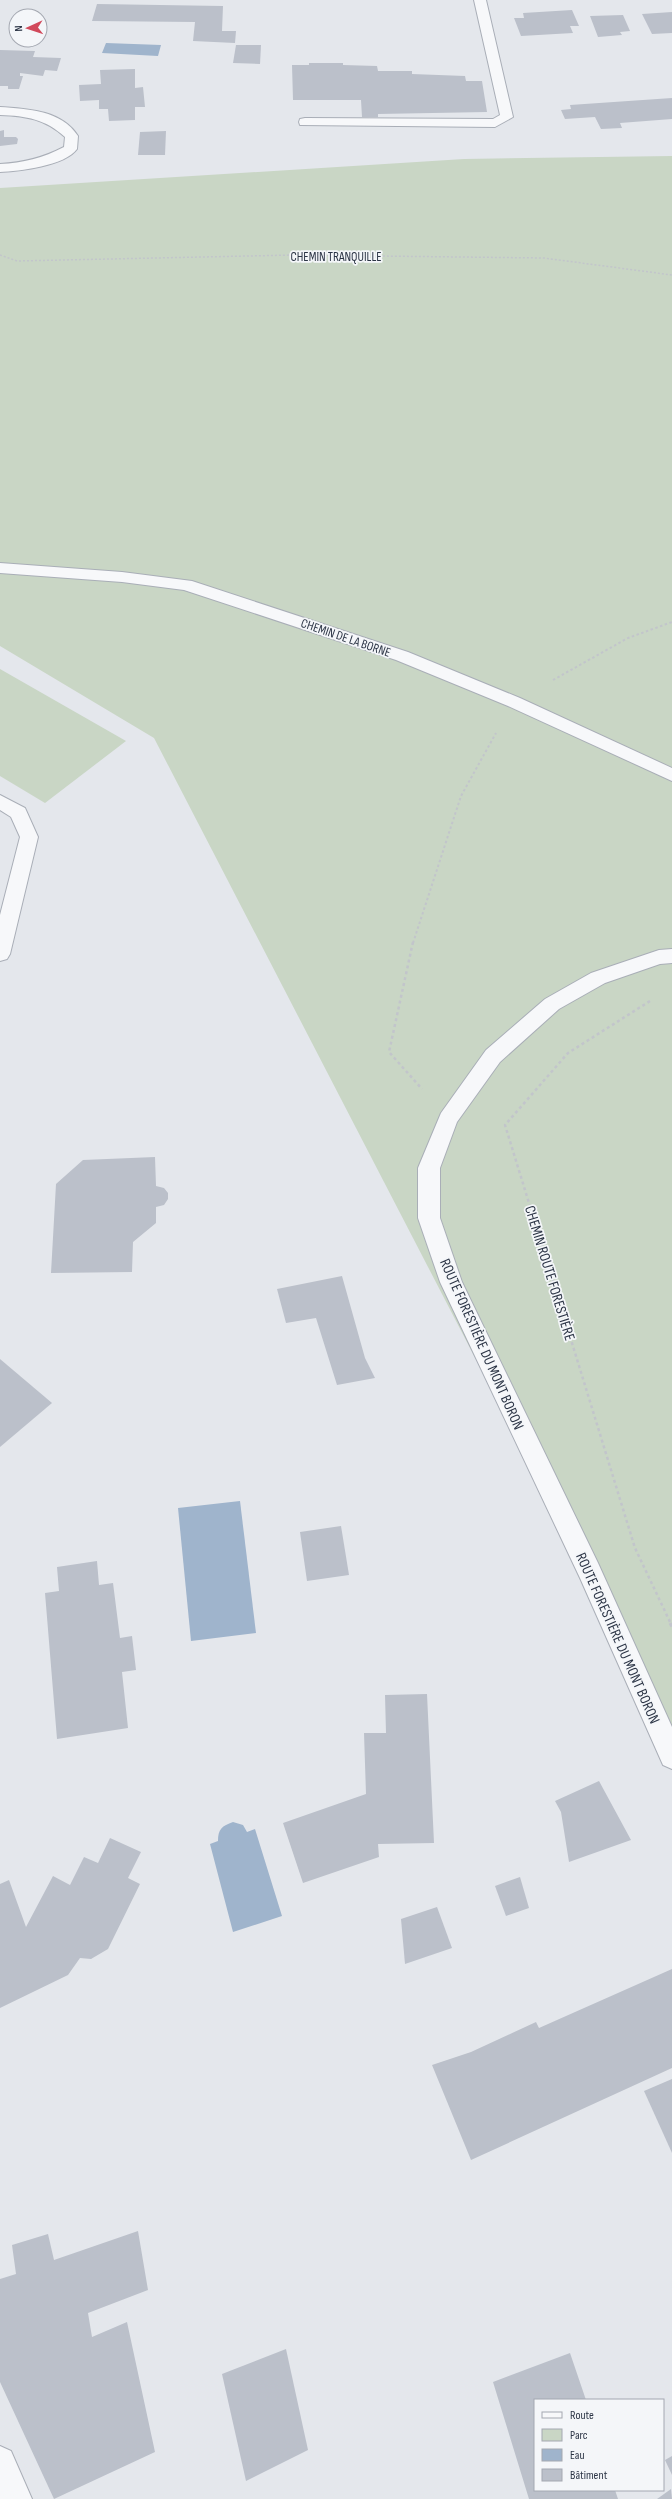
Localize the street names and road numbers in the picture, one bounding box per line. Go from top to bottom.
street label: CHEMIN TRANQUILLE [290,249,382,265]
street label: CHEMIN DE LA BORNE [299,615,393,661]
street label: CHEMIN ROUTE FORESTIÈRE [520,1203,579,1343]
street label: ROUTE FORESTIÈRE DU MONT BORON [435,1256,528,1433]
street label: ROUTE FORESTIÈRE DU MONT BORON [571,1550,664,1727]

